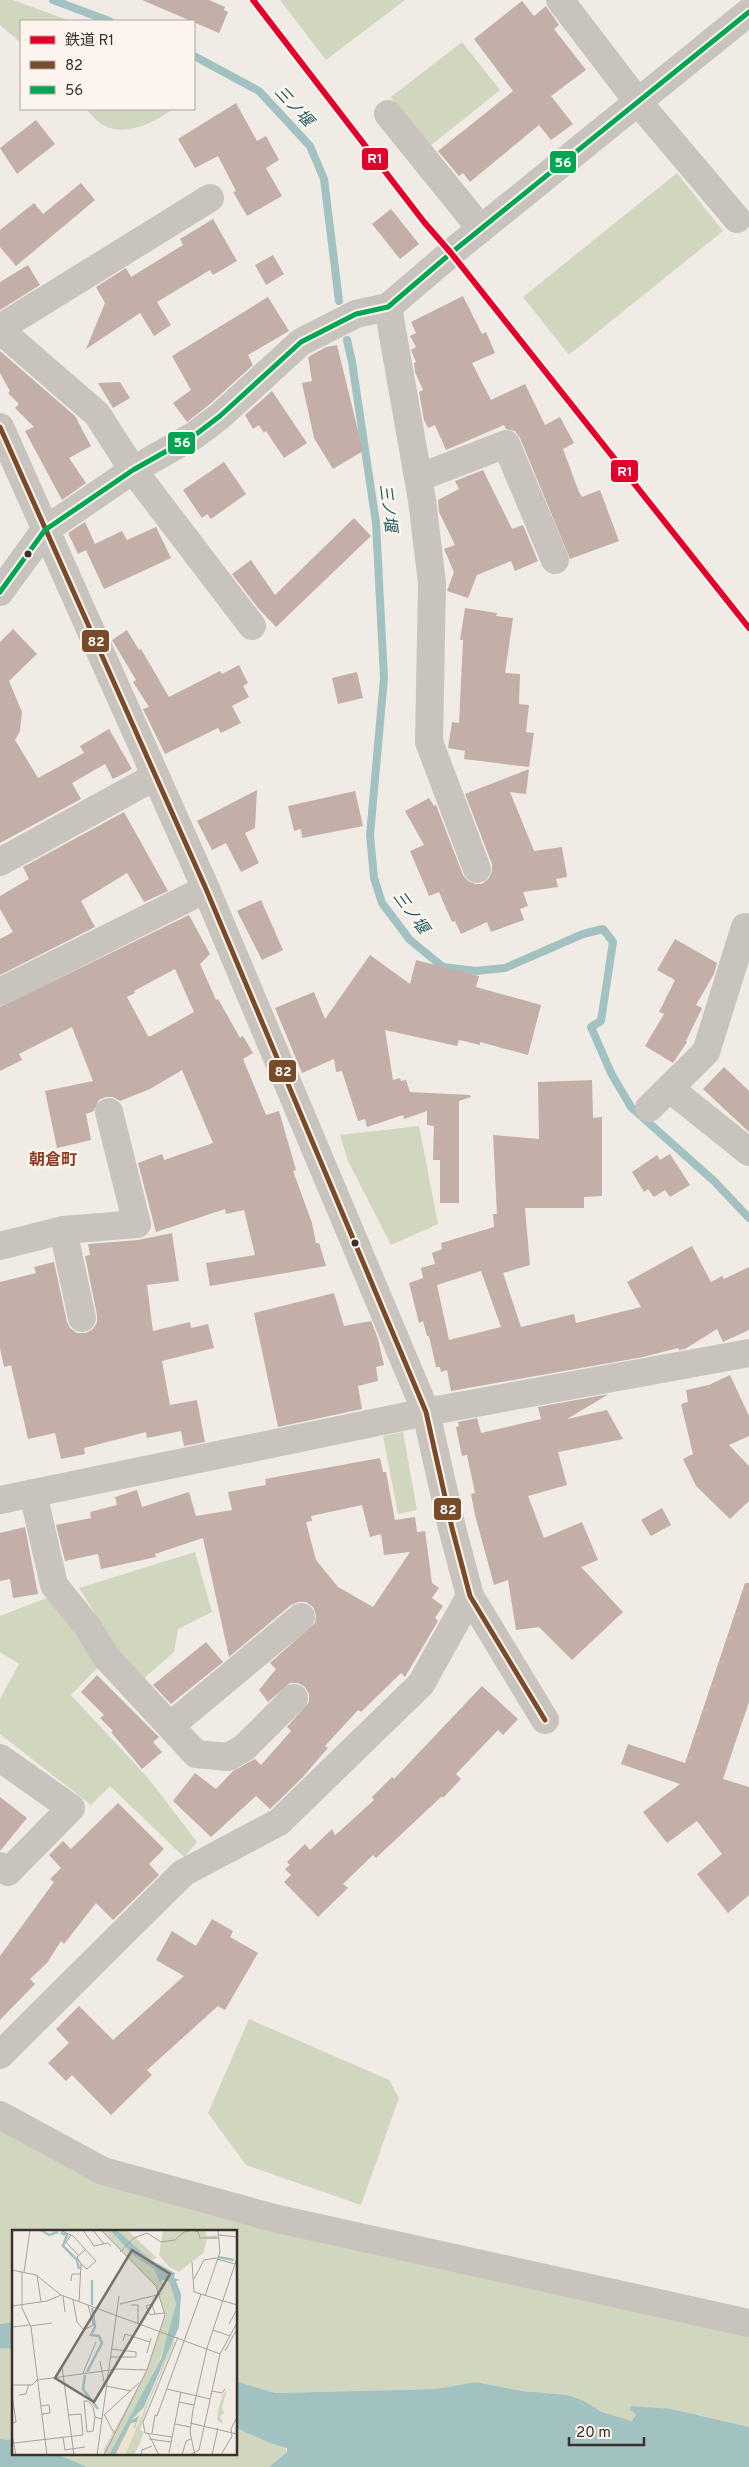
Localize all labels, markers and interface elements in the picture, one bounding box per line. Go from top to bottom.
legend [20,20,195,110]
text: 鉄道 R1 [65,32,114,51]
text: 82 [65,57,83,76]
text: 56 [65,82,83,101]
water label: 三ノ堰 [269,83,319,134]
line badge: R1 [361,147,389,171]
line badge: 56 [549,150,577,174]
text: R1 [367,151,383,168]
text: 56 [554,155,572,172]
line badge: 56 [167,431,196,455]
text: 56 [173,435,191,452]
line badge: R1 [610,459,639,483]
text: R1 [617,464,633,481]
water label: 三ノ堰 [374,483,400,536]
unlabelled marker [23,549,33,559]
line badge: 82 [81,629,110,653]
text: 82 [87,634,105,651]
water label: 三ノ堰 [388,888,434,941]
line badge: 82 [268,1059,297,1083]
text: 82 [274,1064,292,1081]
district label: 朝倉町 [29,1151,77,1171]
unlabelled marker [350,1238,360,1248]
line badge: 82 [433,1497,462,1521]
text: 82 [439,1502,457,1519]
inset map [12,2230,238,2454]
scale bar [569,2414,644,2446]
text: 20 m [576,2424,611,2443]

